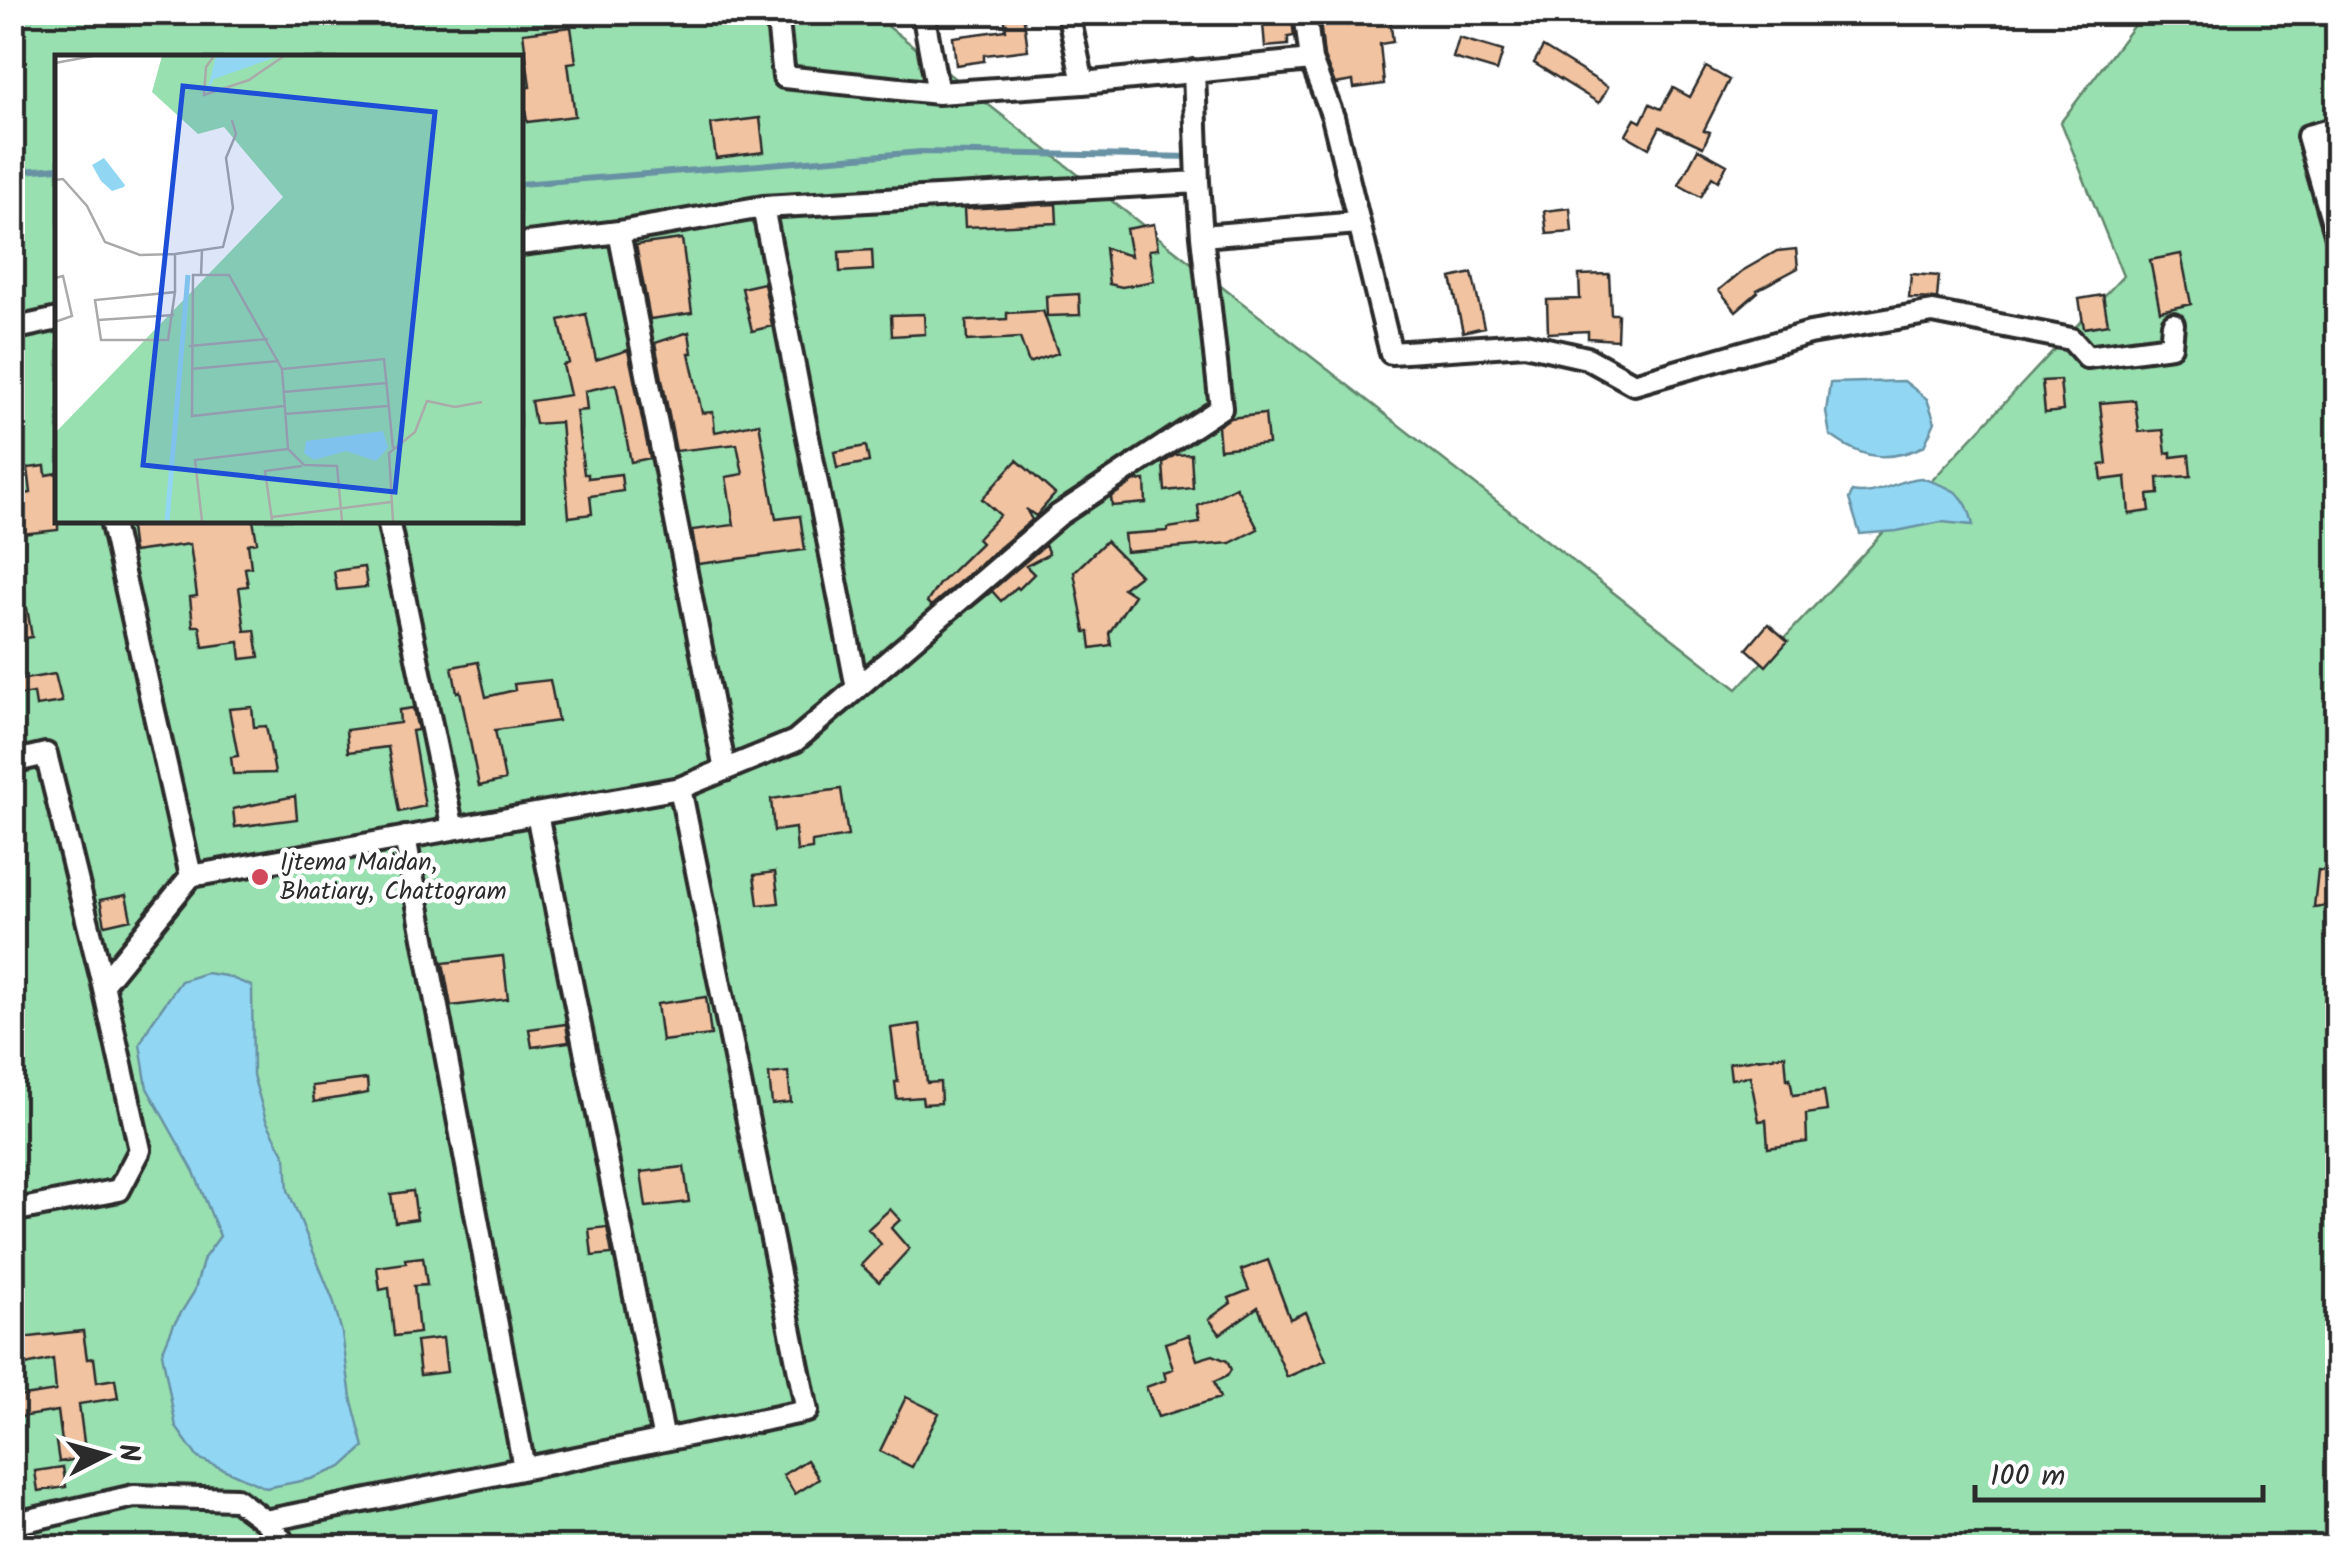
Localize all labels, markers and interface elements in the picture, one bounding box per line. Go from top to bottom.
inset map [55,55,522,522]
place label: Ijtema Maidan, Bhatiary, Chattogram [280,843,507,912]
marker: Ijtema Maidan, Bhatiary, Chattogram [249,866,271,888]
north arrow [55,1405,155,1505]
scale bar [1975,1440,2262,1502]
text: N [104,1442,151,1464]
text: 100 m [1990,1453,2065,1501]

